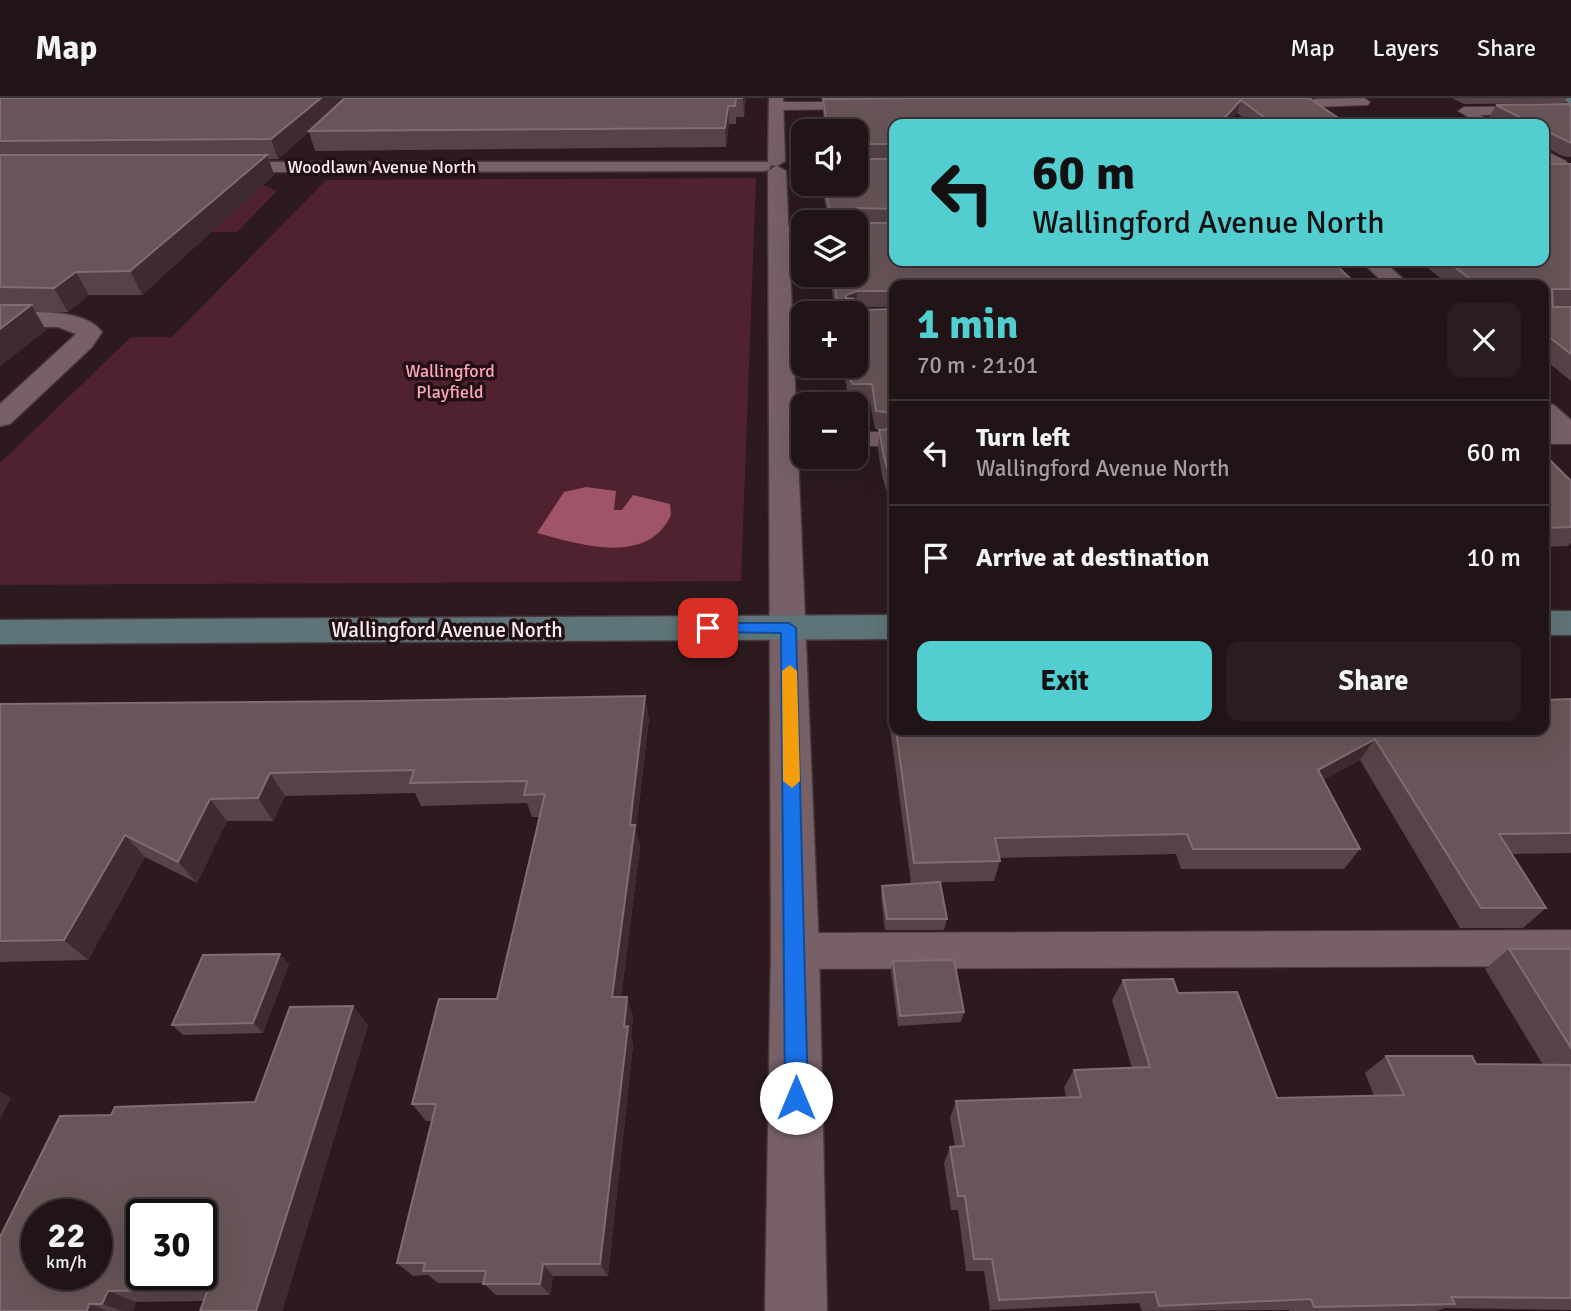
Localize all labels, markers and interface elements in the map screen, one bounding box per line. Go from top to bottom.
text: Map [35,28,97,69]
text: Map [1290,33,1335,63]
text: Layers [1373,33,1439,63]
text: Share [1477,33,1536,63]
map controls [791,119,868,469]
button: sound [791,119,868,196]
text: 60 m [1032,143,1135,203]
icon: left [917,147,1008,238]
street label: Woodlawn Avenue North [288,156,476,178]
text: Wallingford Avenue North [1032,203,1385,242]
button: layers [791,210,868,287]
text: 1 min [917,299,1018,350]
button: + [791,301,868,378]
button: close [1447,303,1521,377]
text: 70 m · 21:01 [917,351,1038,380]
park label: Wallingford Playfield [405,360,495,403]
button: − [791,392,868,469]
text: Turn left [976,422,1070,454]
icon: left [917,434,955,472]
text: 60 m [1466,437,1521,469]
text: Wallingford Avenue North [976,454,1230,483]
icon: arrive [917,539,955,577]
text: Arrive at destination [976,542,1209,574]
text: 10 m [1466,542,1521,574]
pin [678,598,738,658]
icon: arrive [689,609,727,647]
street label: Wallingford Avenue North [331,617,563,643]
button: Exit [917,641,1212,721]
button: Share [1226,641,1521,721]
position arrow [759,1061,833,1135]
speed limit sign: 30 [126,1199,217,1290]
text: 22 [48,1214,85,1257]
text: km/h [46,1251,87,1273]

